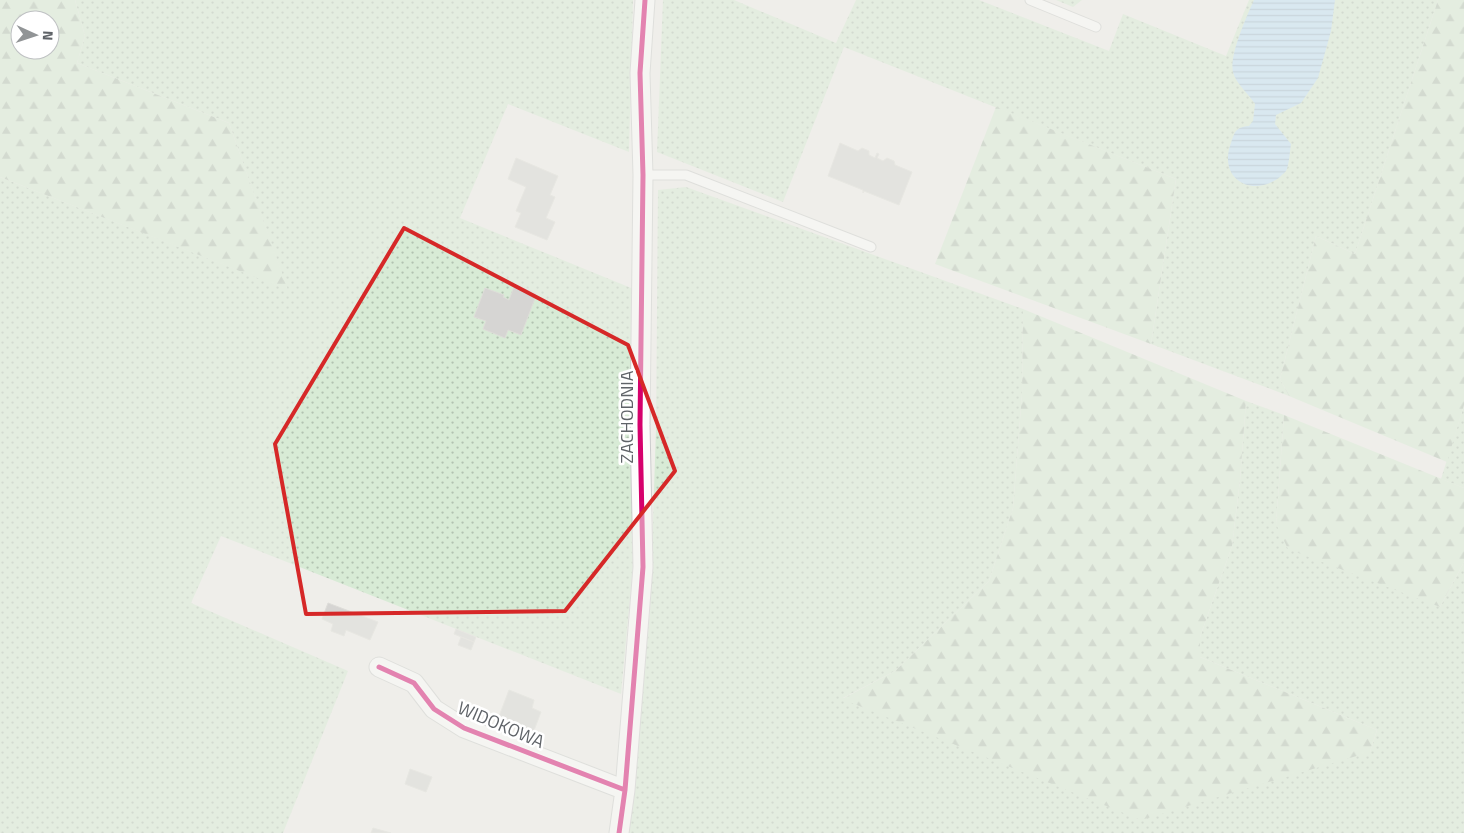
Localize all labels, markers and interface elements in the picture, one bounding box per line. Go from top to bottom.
north arrow [10,10,60,60]
text: N [38,30,59,41]
street label: ZACHODNIA [613,370,640,463]
street label: WIDOKOWA [454,694,549,755]

